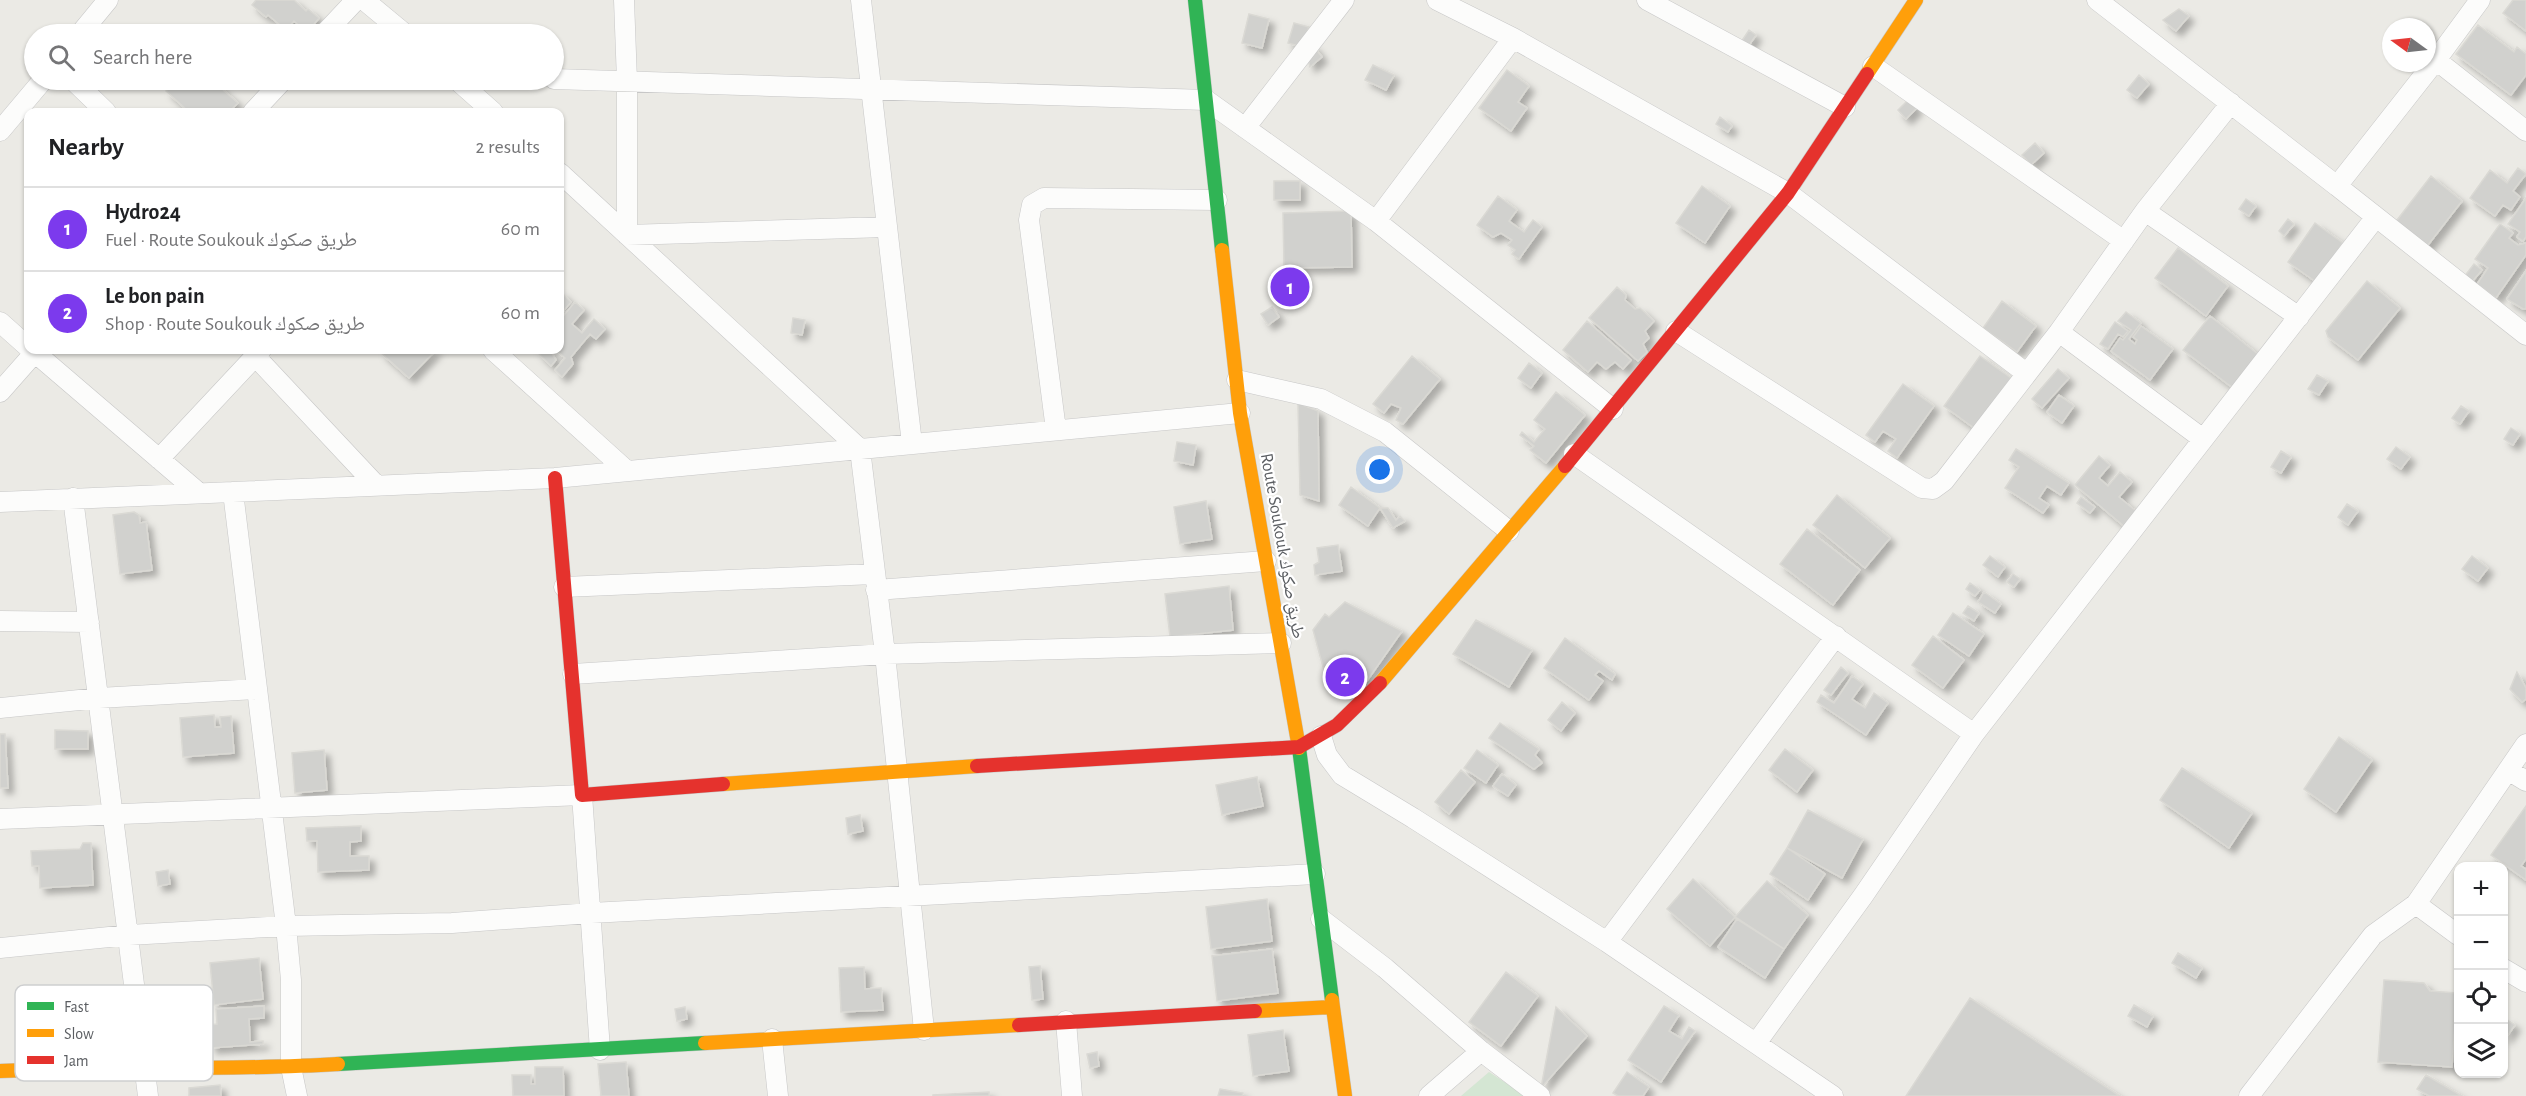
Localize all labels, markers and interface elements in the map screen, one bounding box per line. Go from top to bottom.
north arrow [2382,18,2436,72]
search box [24,24,564,90]
icon: search [45,41,78,74]
text: Search here [93,46,192,68]
text: Nearby [48,134,124,160]
text: 2 results [476,137,540,157]
text: Hydro24 [105,201,181,223]
text: 1 [64,219,71,239]
text: 60 m [501,219,540,239]
text: Fuel · Route Soukouk طريق صكوك [105,230,357,250]
pin: 1 [1270,264,1310,310]
text: Le bon pain [105,285,205,307]
text: 2 [63,303,72,323]
text: 60 m [501,303,540,323]
text: Shop · Route Soukouk طريق صكوك [105,314,365,334]
street label: Route Soukouk طريق صكوك [1256,452,1307,640]
your location [1365,455,1394,484]
pin: 2 [1326,654,1364,700]
map controls [2454,862,2508,1078]
button: + [2454,862,2508,916]
button: − [2454,916,2508,970]
button: locate [2454,970,2508,1024]
legend [15,985,213,1081]
text: Fast [64,999,89,1015]
button: layers [2454,1024,2508,1078]
text: Slow [64,1026,94,1042]
text: Jam [64,1053,89,1069]

